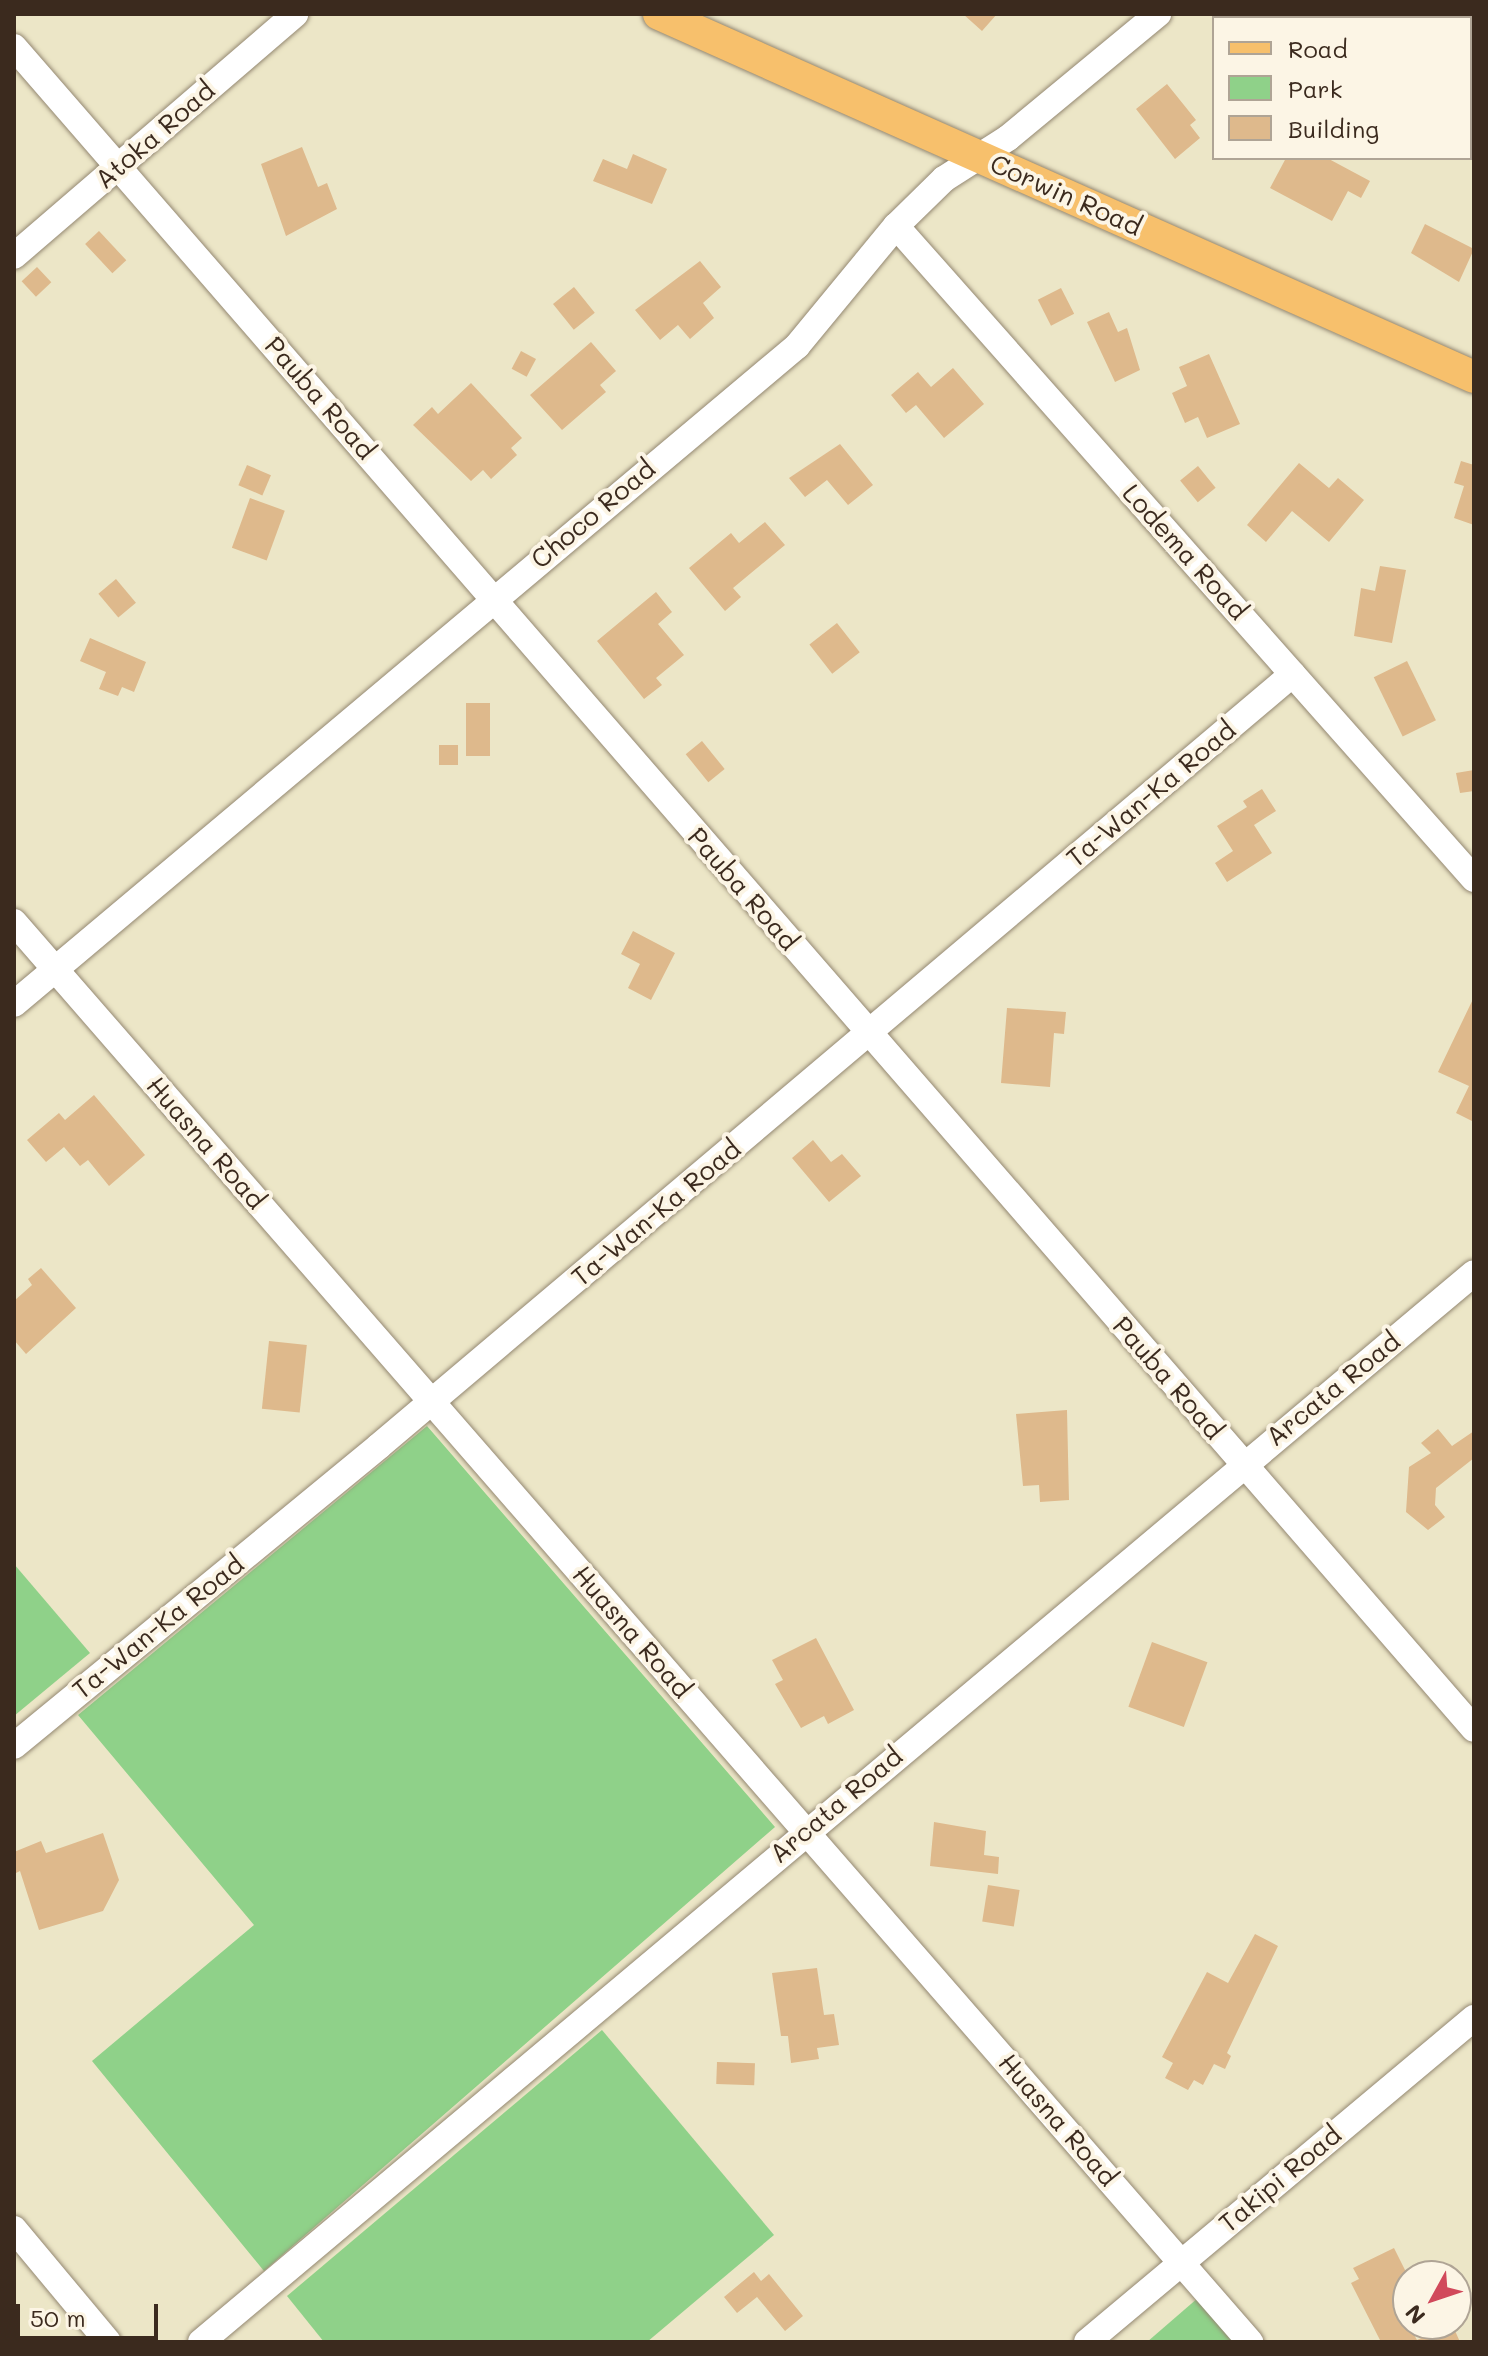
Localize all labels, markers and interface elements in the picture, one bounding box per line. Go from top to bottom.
legend [1212,16,1472,160]
text: Road [1288,33,1348,64]
text: Park [1288,73,1342,104]
street label: Atoka Road [89,75,221,195]
text: Building [1288,113,1379,144]
street label: Corwin Road [985,148,1147,242]
street label: Pauba Road [258,330,382,466]
street label: Choco Road [525,453,661,575]
street label: Lodema Road [1116,478,1254,626]
street label: Ta-Wan-Ka Road [1060,714,1242,874]
street label: Pauba Road [681,821,805,957]
street label: Huasna Road [140,1070,272,1216]
street label: Ta-Wan-Ka Road [565,1133,747,1293]
street label: Pauba Road [1106,1310,1230,1446]
street label: Arcata Road [1260,1326,1406,1452]
street label: Ta-Wan-Ka Road [66,1548,250,1706]
street label: Huasna Road [566,1559,698,1705]
street label: Arcata Road [763,1741,909,1869]
street label: Huasna Road [992,2047,1124,2193]
street label: Takipi Road [1213,2119,1347,2239]
north arrow [1392,2260,1472,2340]
scale bar [20,2288,162,2338]
text: N [1398,2299,1431,2330]
text: 50 m [30,2302,86,2333]

